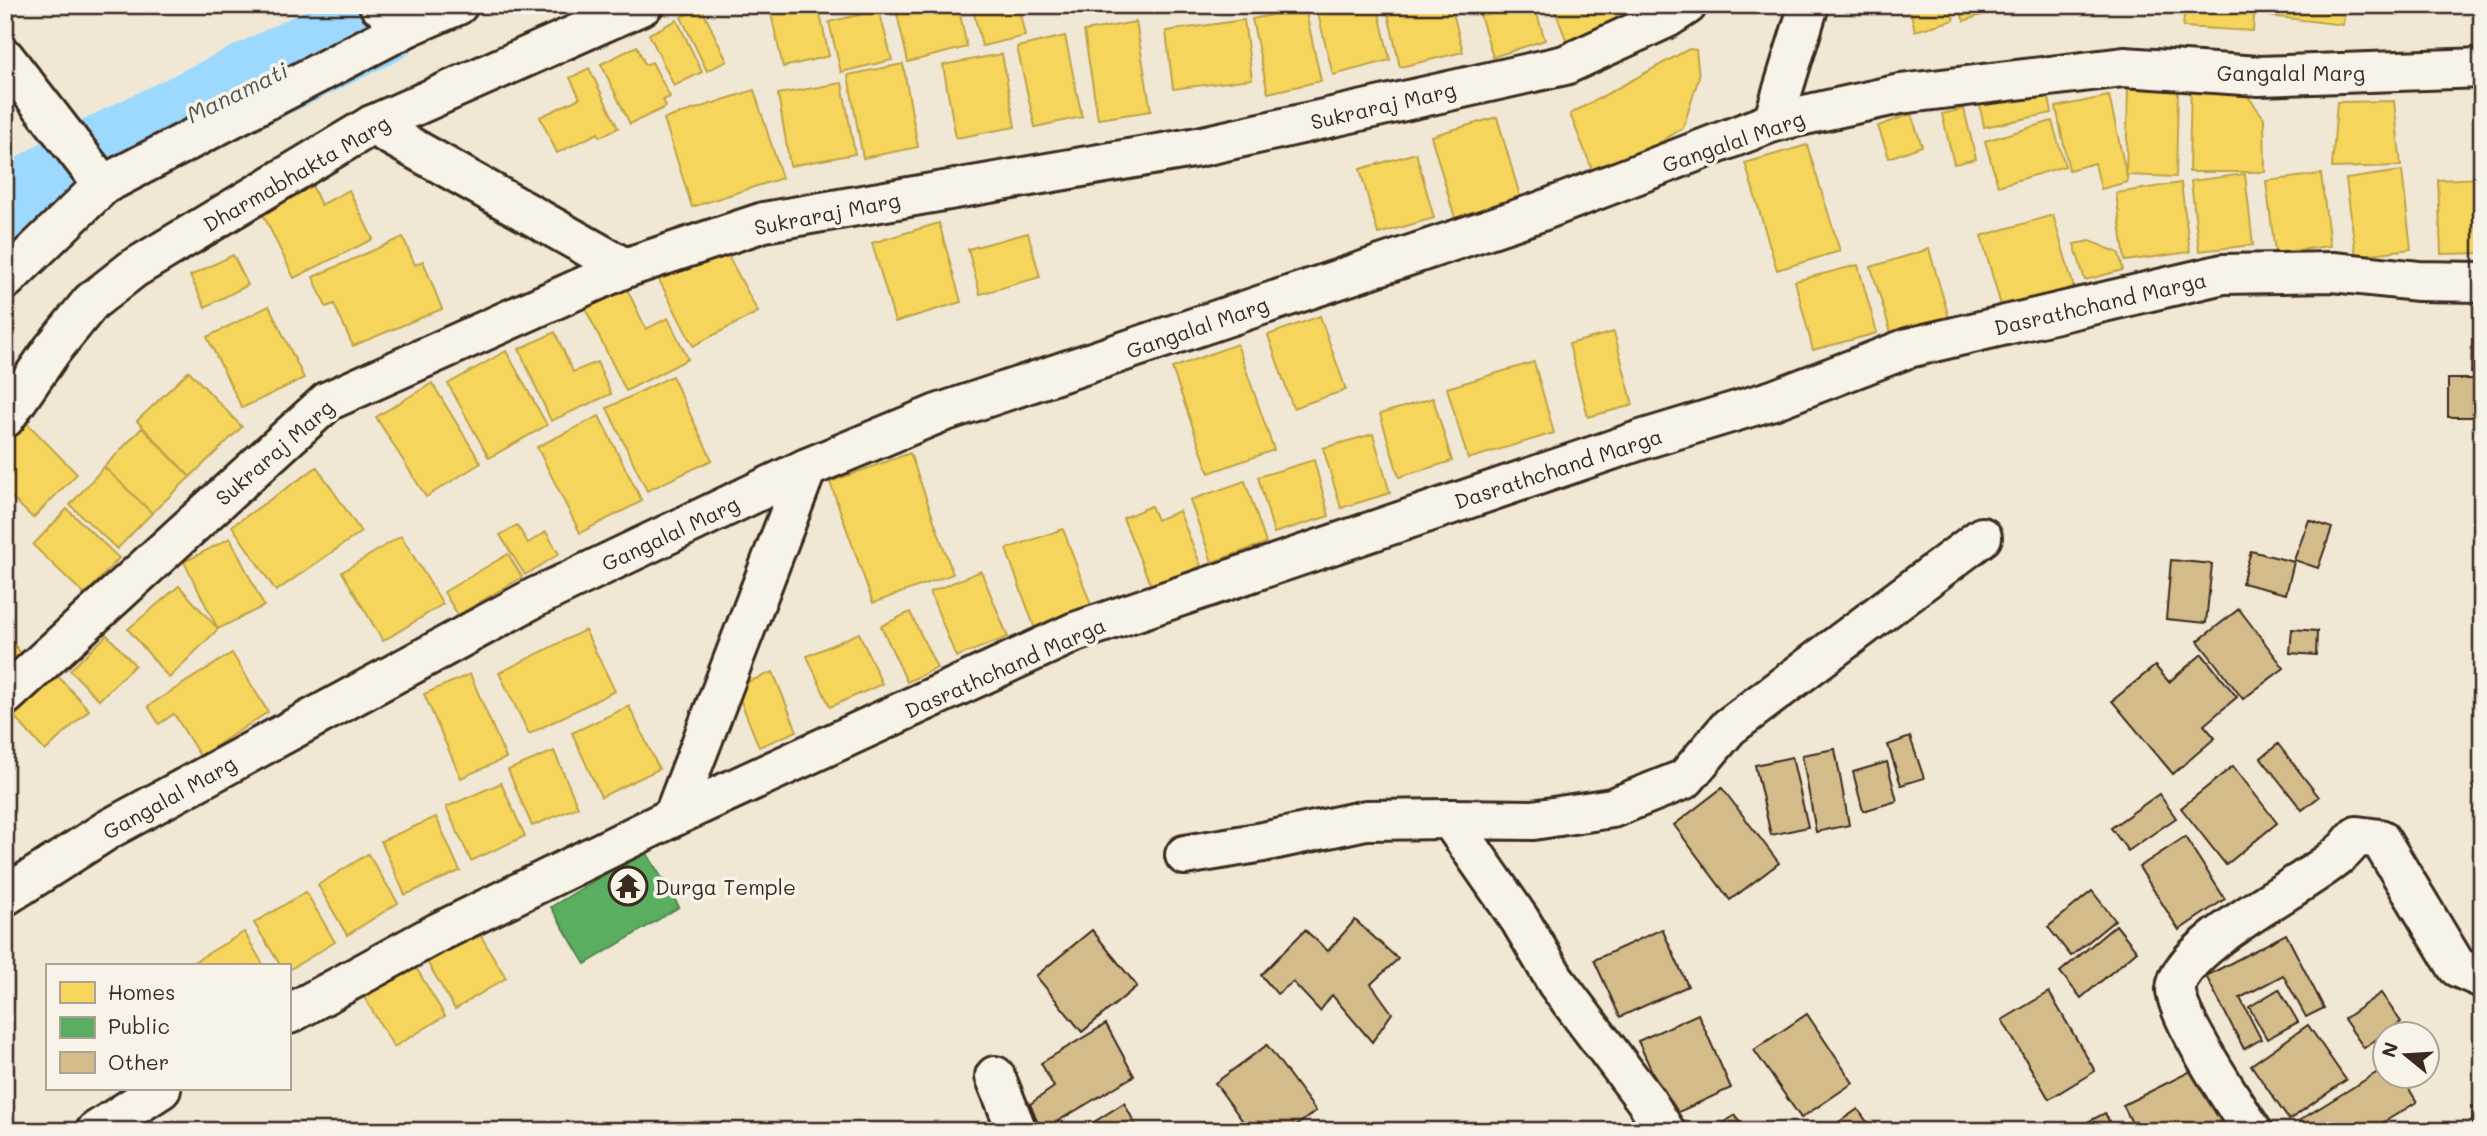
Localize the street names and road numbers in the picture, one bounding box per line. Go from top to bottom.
street label: Gangalal Marg [2217,59,2365,86]
street label: Sukraraj Marg [1308,75,1458,135]
street label: Gangalal Marg [1658,104,1808,178]
street label: Dharmabhakta Marg [198,109,394,237]
street label: Sukraraj Marg [752,186,902,240]
street label: Dasrathchand Marga [1991,265,2209,341]
street label: Gangalal Marg [1122,290,1272,364]
street label: Sukraraj Marg [209,393,339,511]
street label: Dasrathchand Marga [1451,422,1665,514]
street label: Gangalal Marg [597,489,743,577]
street label: Dasrathchand Marga [900,611,1110,723]
street label: Gangalal Marg [98,749,240,845]

